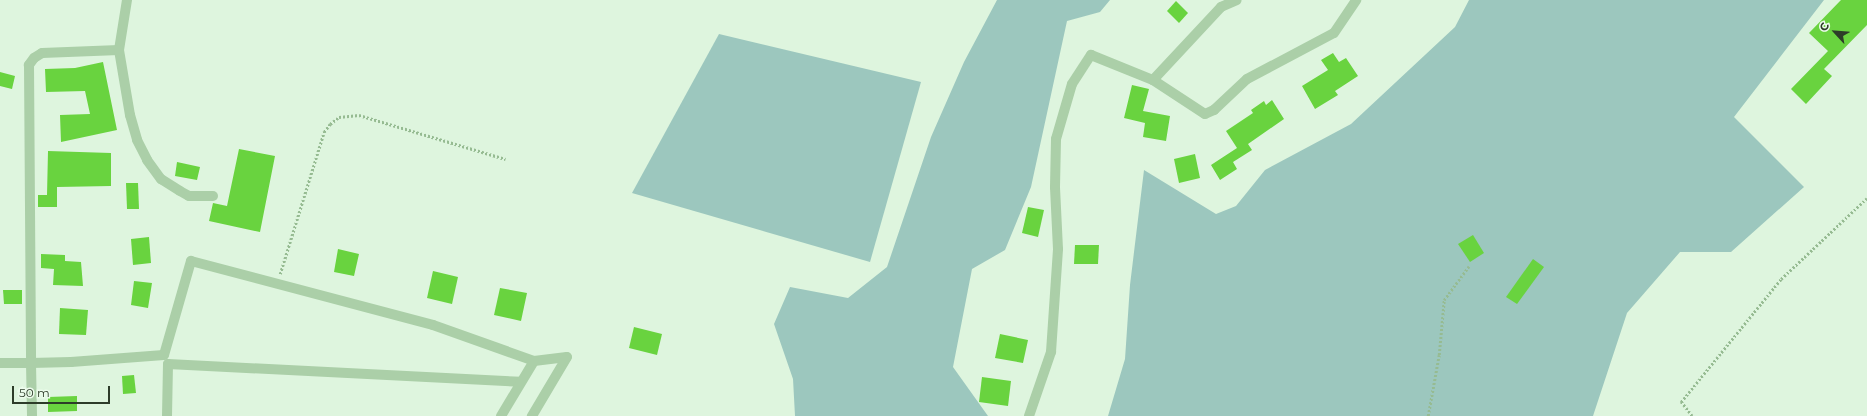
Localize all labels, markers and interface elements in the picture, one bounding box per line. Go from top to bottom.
north arrow [1815,12,1855,52]
text: С [1816,20,1832,33]
scale bar [14,378,112,404]
text: 50 m [19,385,50,400]

